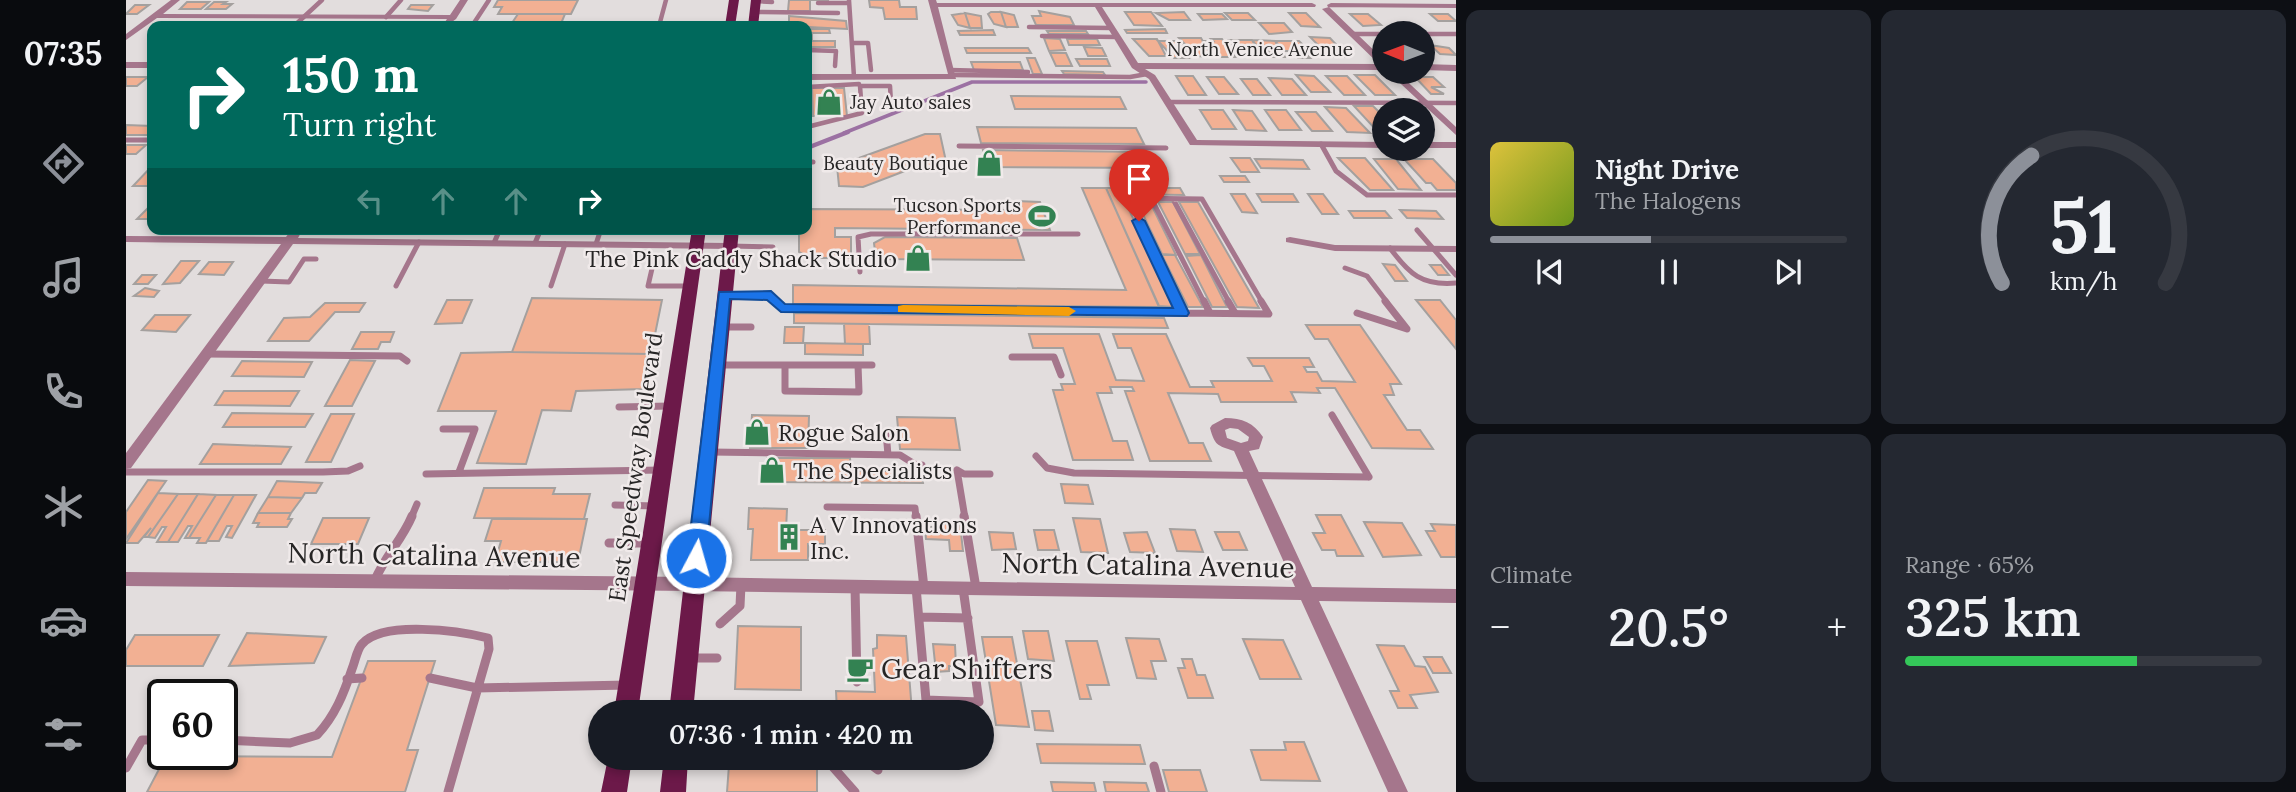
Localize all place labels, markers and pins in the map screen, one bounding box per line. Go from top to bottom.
shop icon: Jay Auto sales [814,87,844,117]
place label: Jay Auto sales [849,90,971,114]
shop icon: Beauty Boutique [974,148,1004,178]
pin [1109,149,1169,221]
place label: Beauty Boutique [823,151,968,175]
place label: Tucson Sports Performance [894,193,1021,239]
sports icon: Tucson Sports Performance [1027,201,1057,231]
shop icon: The Pink Caddy Shack Studio [903,243,933,273]
place label: The Pink Caddy Shack Studio [585,244,897,273]
shop icon: Rogue Salon [742,417,772,447]
place label: Rogue Salon [778,418,909,447]
shop icon: The Specialists [757,455,787,485]
place label: The Specialists [793,456,952,485]
place label: A V Innovations Inc. [809,510,977,565]
building icon: A V Innovations Inc. [774,522,804,552]
place label: Gear Shifters [881,651,1053,687]
cafe icon: Gear Shifters [845,654,875,684]

